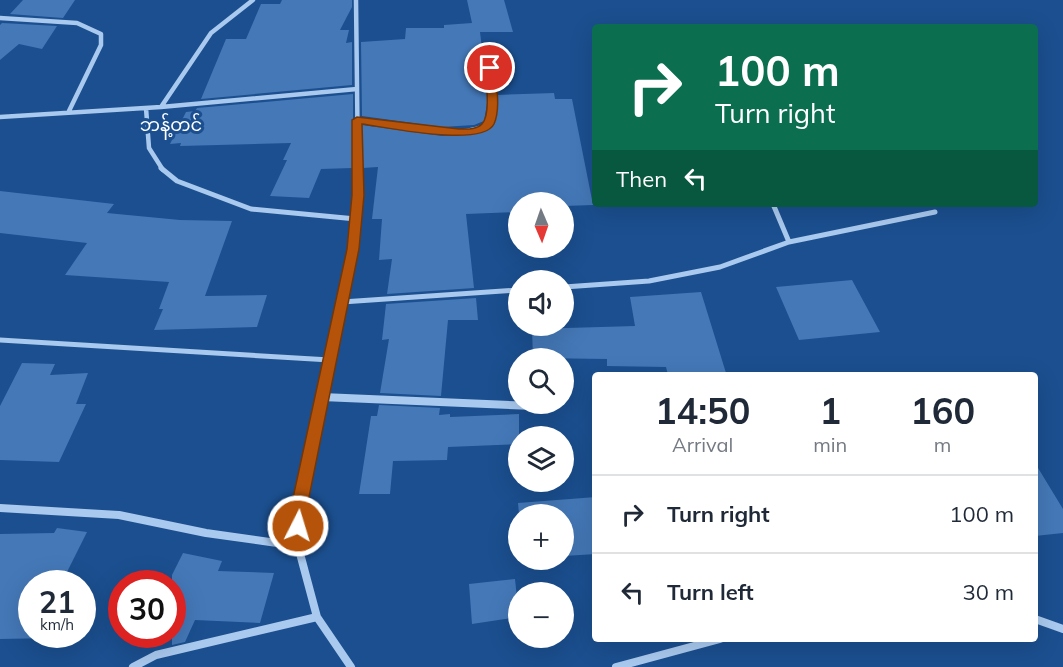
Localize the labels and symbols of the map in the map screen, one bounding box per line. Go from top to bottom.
pin [464,42,515,93]
district label: ဘန့်တင် [140,112,202,140]
north arrow [508,192,574,258]
position arrow [266,494,330,558]
speed limit sign: 30 [108,570,186,648]

